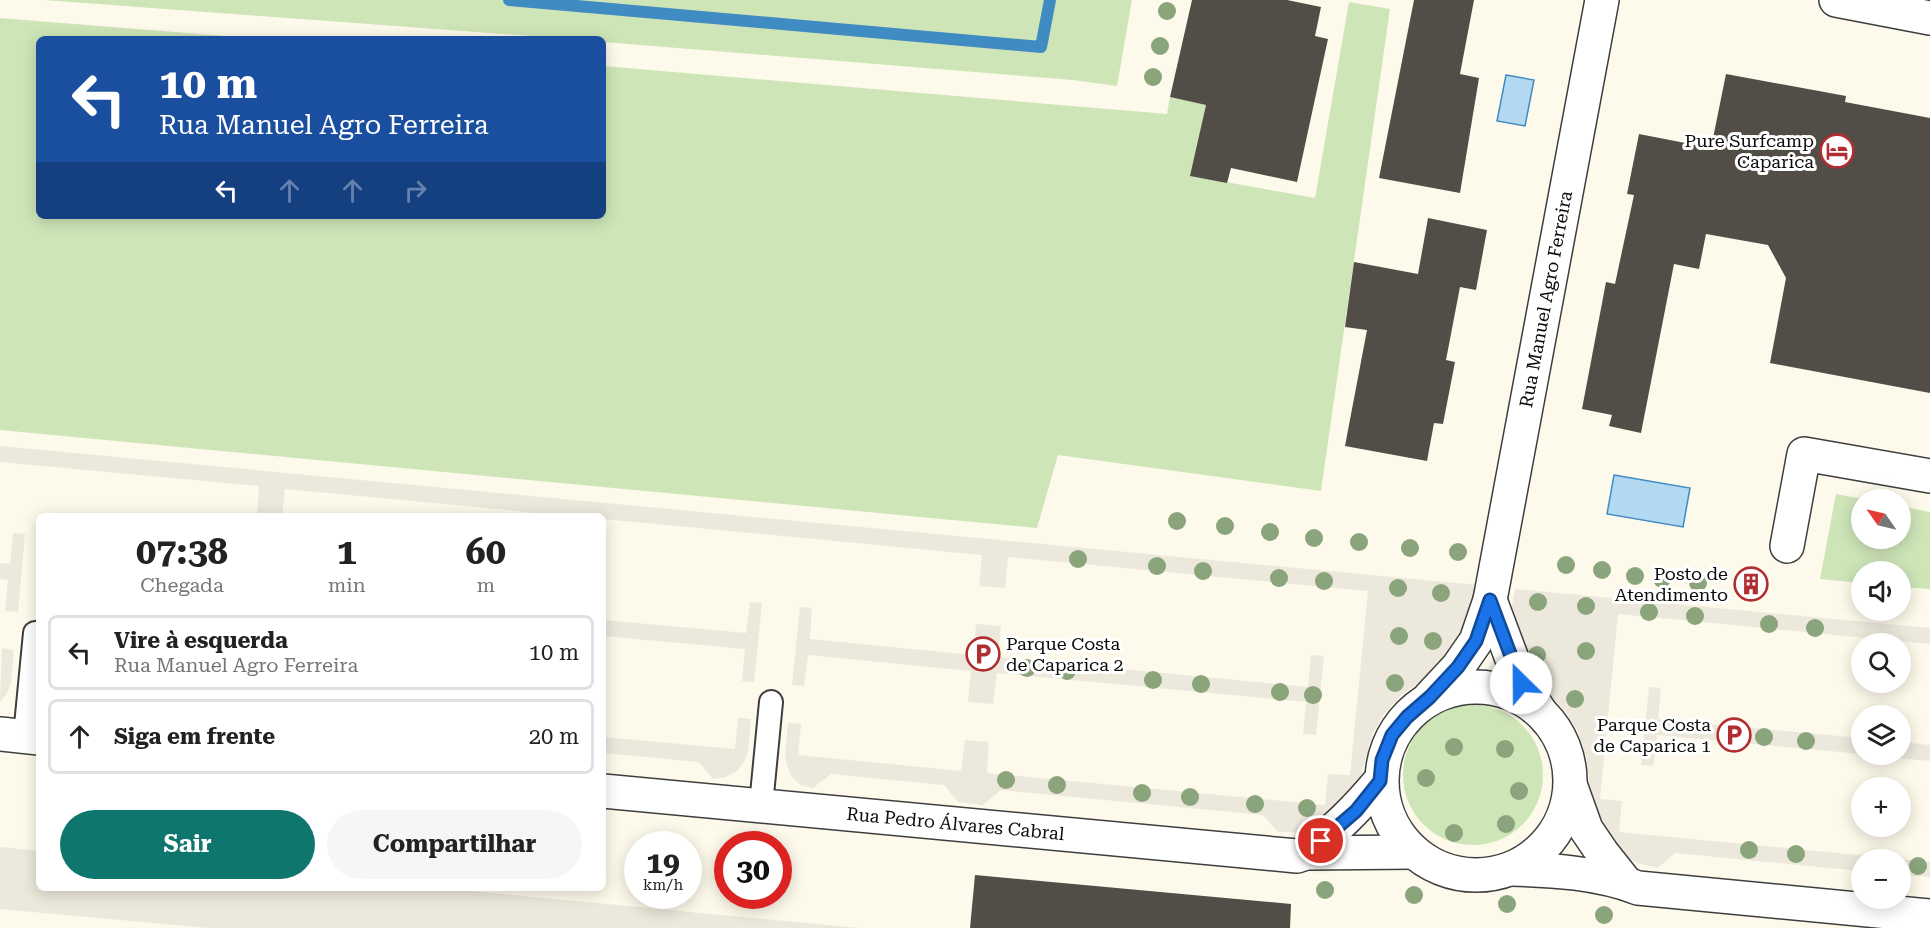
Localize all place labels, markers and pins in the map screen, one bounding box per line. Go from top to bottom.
place label: Pure Surfcamp Caparica [1685,130,1814,172]
hotel icon: Pure Surfcamp Caparica [1819,133,1855,169]
place label: Posto de Atendimento [1615,563,1728,605]
building icon: Posto de Atendimento [1733,566,1769,602]
place label: Parque Costa de Caparica 2 [1006,633,1124,675]
parking icon: Parque Costa de Caparica 2 [965,636,1001,672]
place label: Parque Costa de Caparica 1 [1593,714,1711,756]
parking icon: Parque Costa de Caparica 1 [1716,717,1752,753]
pin [1295,815,1346,866]

